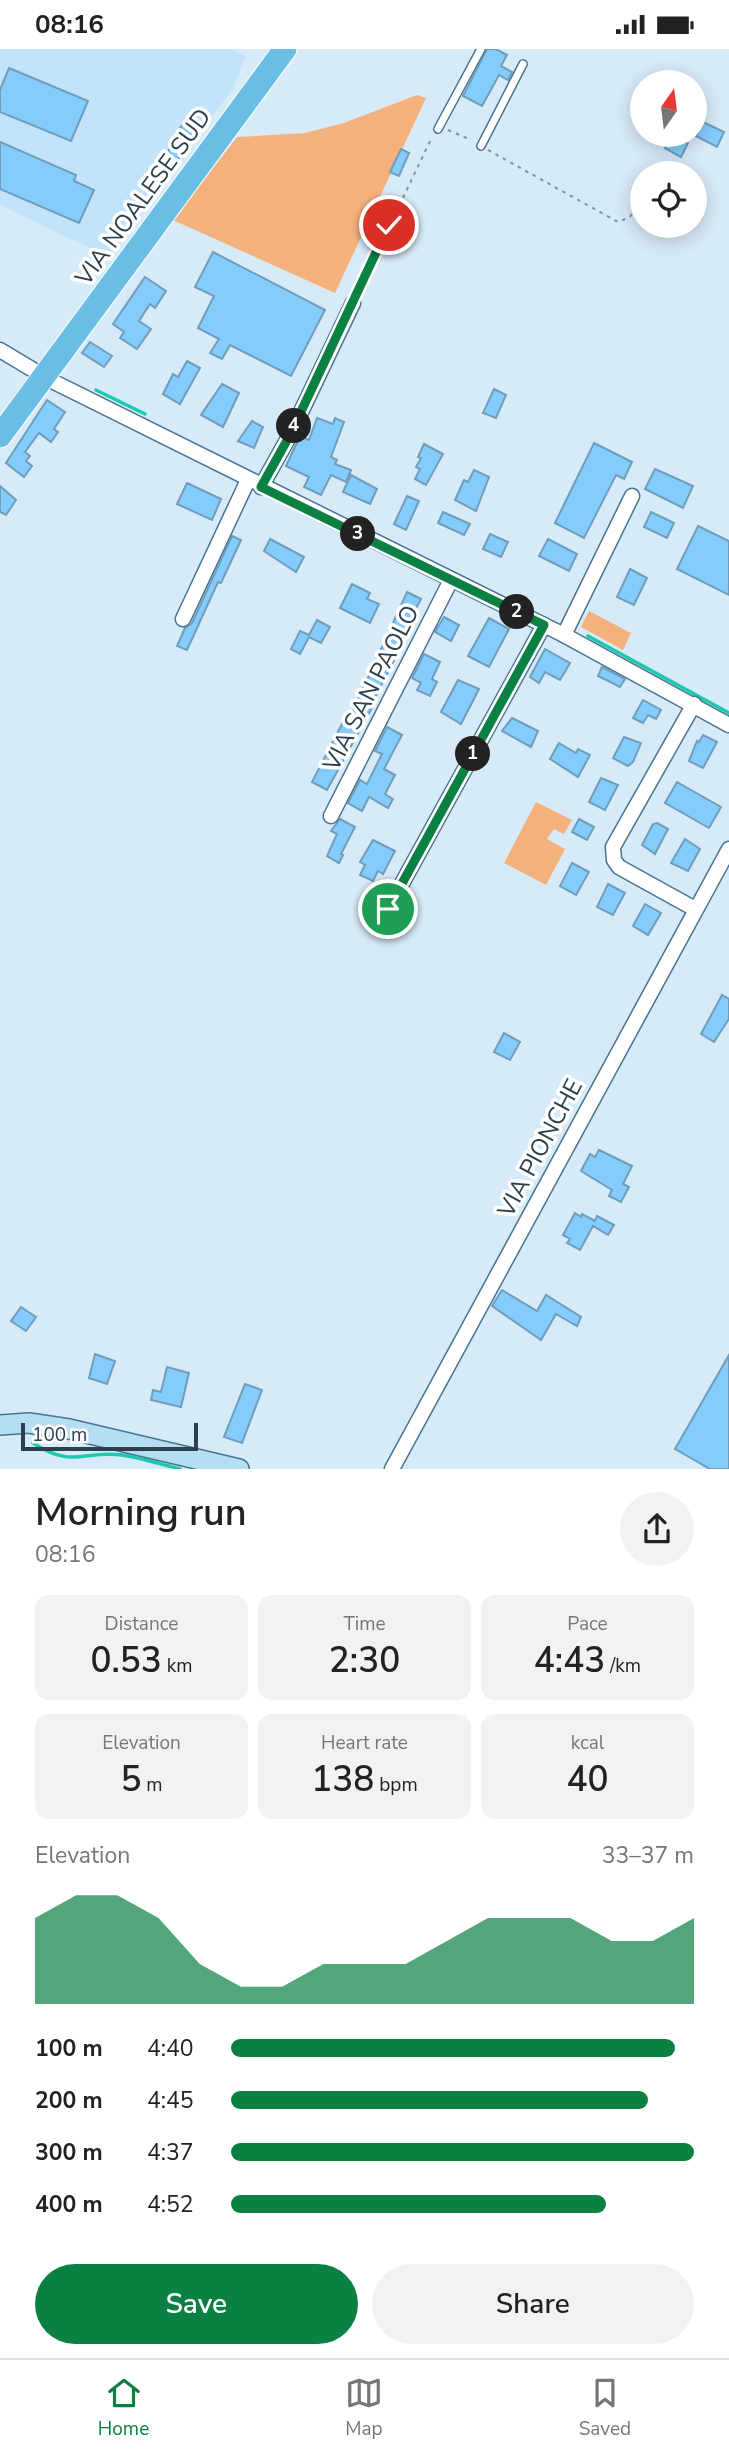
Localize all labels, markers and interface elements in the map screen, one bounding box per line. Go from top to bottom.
text: 08:16 [35,7,104,42]
north arrow [630,70,707,147]
map controls [630,70,707,238]
street label: VIA NOALESE SUD [67,102,218,293]
button: locate [630,161,707,238]
pin [359,195,419,255]
icon: check [370,206,408,244]
pin: 4 [276,409,312,443]
text: 4 [288,412,299,438]
pin: 3 [340,517,376,552]
text: 3 [352,520,363,546]
pin: 2 [500,595,534,629]
text: 2 [511,598,522,624]
street label: VIA SAN PAOLO [315,600,427,777]
pin: 1 [456,737,490,771]
text: 1 [467,740,478,766]
pin [358,879,418,939]
icon: arrive [369,890,407,928]
street label: VIA PIONCHE [490,1073,590,1224]
scale bar [21,1420,198,1452]
text: 100 m [32,1422,87,1448]
text: Morning run [35,1487,247,1538]
button: share [620,1492,694,1566]
text: 08:16 [35,1539,95,1570]
text: Distance [105,1611,178,1637]
text: Time [343,1611,386,1637]
text: Pace [567,1611,608,1637]
text: 0.53 [91,1637,162,1684]
text: 2:30 [329,1637,400,1684]
text: 4:43 [534,1637,605,1684]
text: km [162,1653,192,1679]
text: /km [605,1653,641,1679]
text: Elevation [102,1730,181,1756]
text: Heart rate [321,1730,408,1756]
text: kcal [571,1730,604,1756]
text: 5 [120,1756,141,1803]
text: 138 [311,1756,374,1803]
text: 40 [566,1756,609,1803]
text: m [141,1772,163,1798]
text: bpm [374,1772,418,1798]
text: Elevation [35,1840,130,1871]
text: 33–37 m [602,1840,694,1871]
text: 100 m [35,2033,103,2064]
text: 4:40 [147,2033,194,2064]
text: 200 m [35,2085,103,2116]
text: 4:45 [147,2085,194,2116]
text: 300 m [35,2137,103,2168]
text: 4:37 [147,2137,194,2168]
text: 400 m [35,2189,103,2220]
text: 4:52 [147,2189,194,2220]
button: Save [35,2264,358,2344]
button: Share [372,2264,694,2344]
tab: Home [98,2374,149,2442]
tab: Map [345,2374,383,2442]
tab: Saved [579,2374,631,2442]

